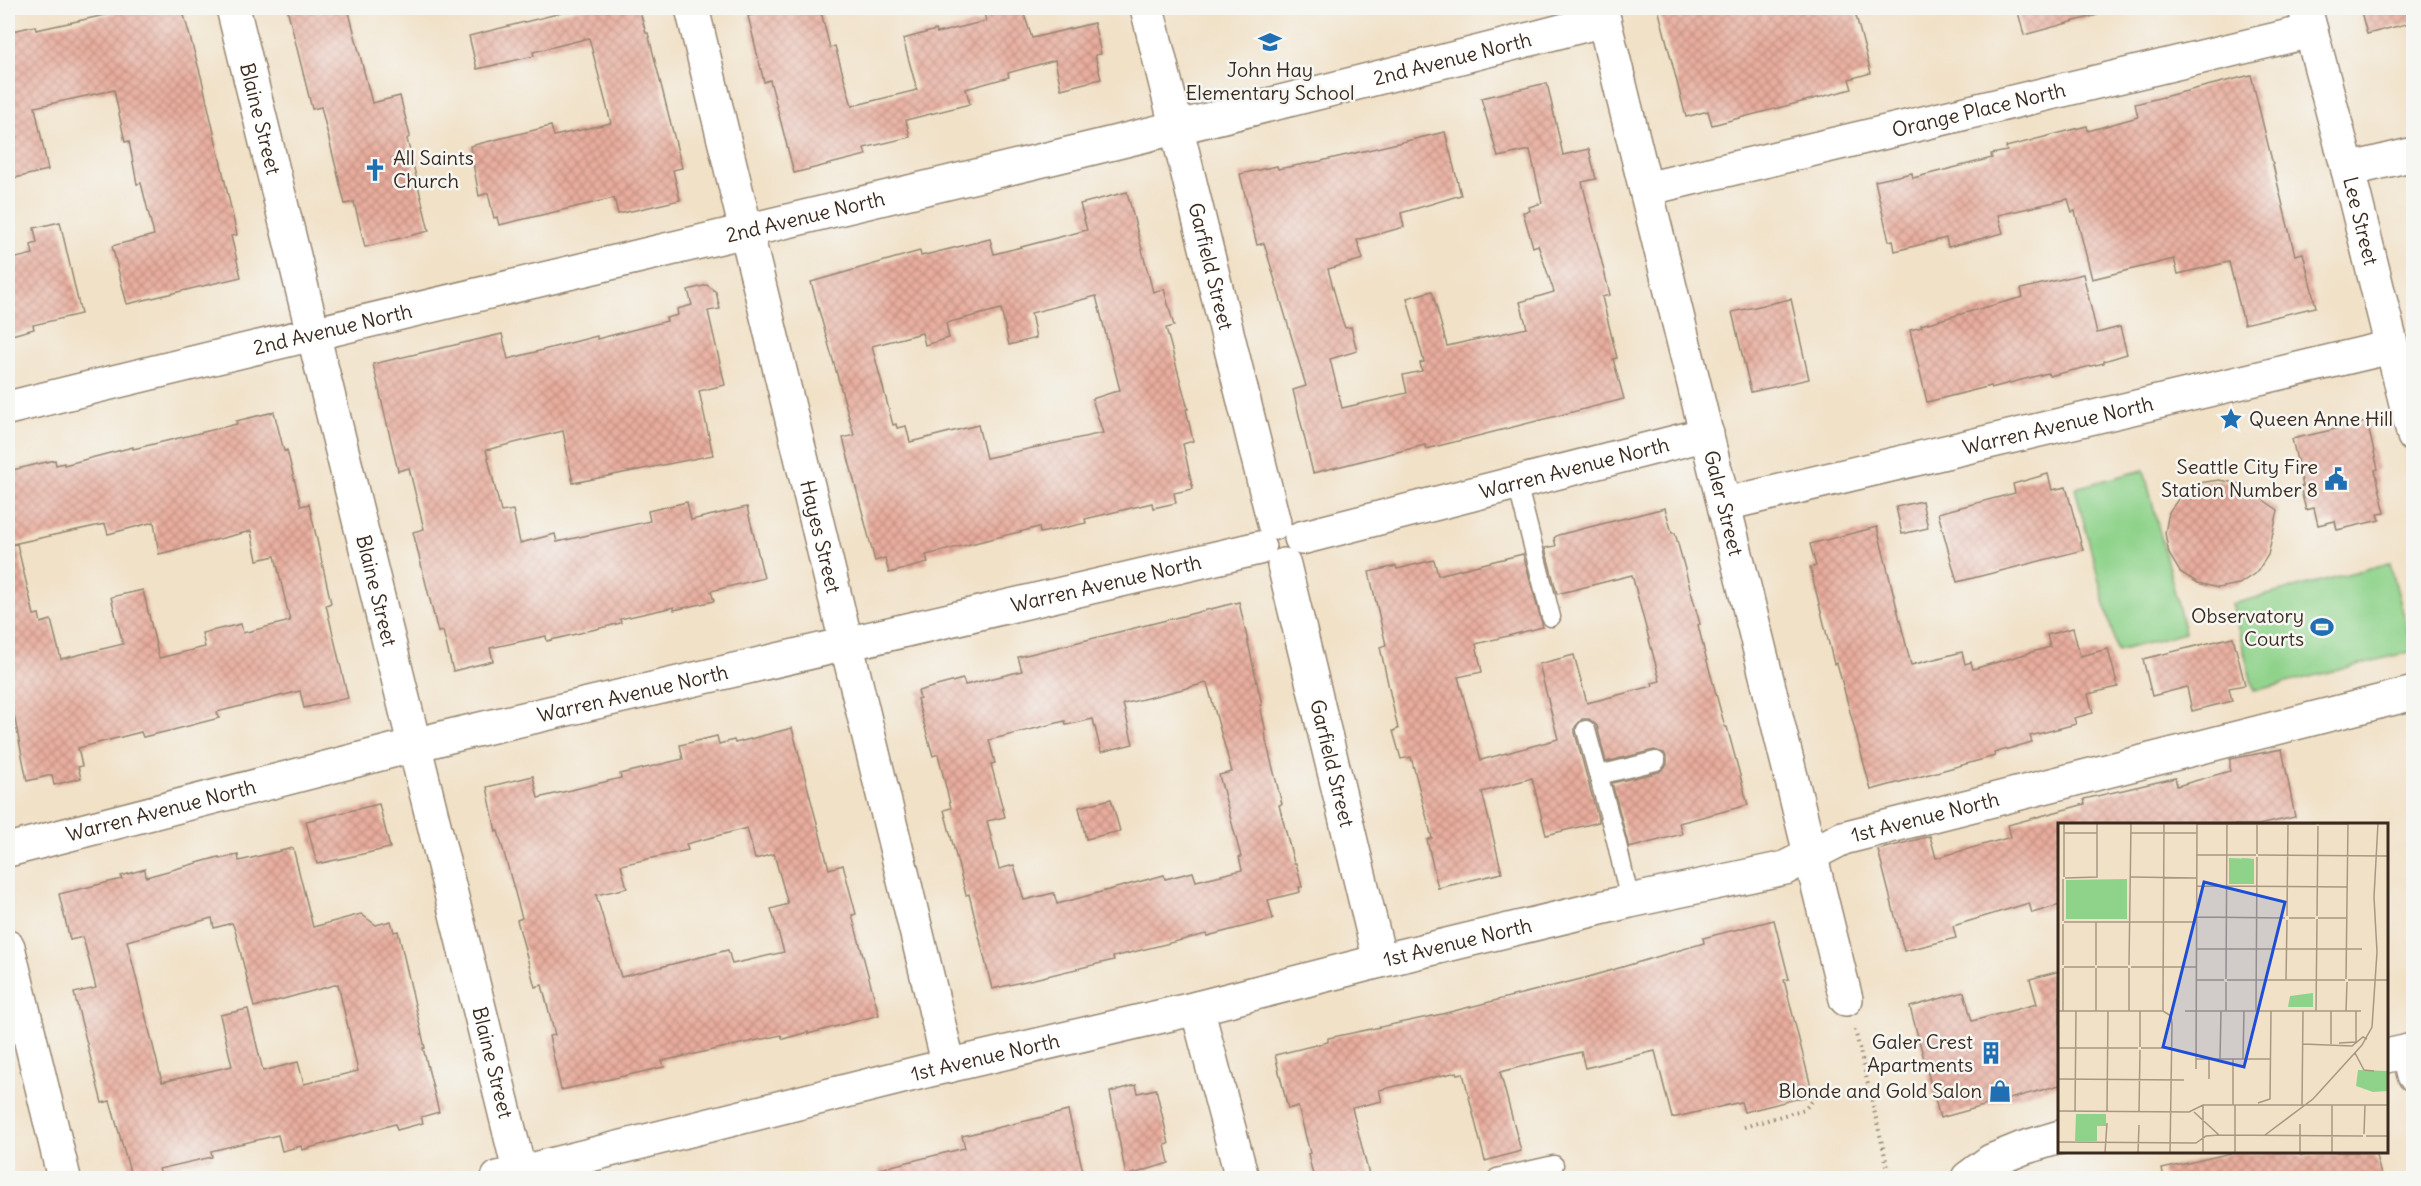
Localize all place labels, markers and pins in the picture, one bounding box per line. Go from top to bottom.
school or university icon: John Hay Elementary School [1257,29,1283,55]
place label: John Hay Elementary School [1186,57,1354,105]
place label: All Saints Church [393,145,474,193]
church icon: All Saints Church [362,157,388,183]
place icon: Queen Anne Hill [2218,406,2244,432]
place label: Queen Anne Hill [2249,406,2393,431]
place label: Seattle City Fire Station Number 8 [2161,454,2318,502]
public building icon: Seattle City Fire Station Number 8 [2323,466,2349,492]
place label: Observatory Courts [2191,603,2304,651]
sports icon: Observatory Courts [2309,614,2335,640]
place label: Galer Crest Apartments [1867,1029,1973,1077]
building icon: Galer Crest Apartments [1978,1040,2004,1066]
place label: Blonde and Gold Salon [1778,1078,1982,1103]
shop icon: Blonde and Gold Salon [1987,1078,2013,1104]

